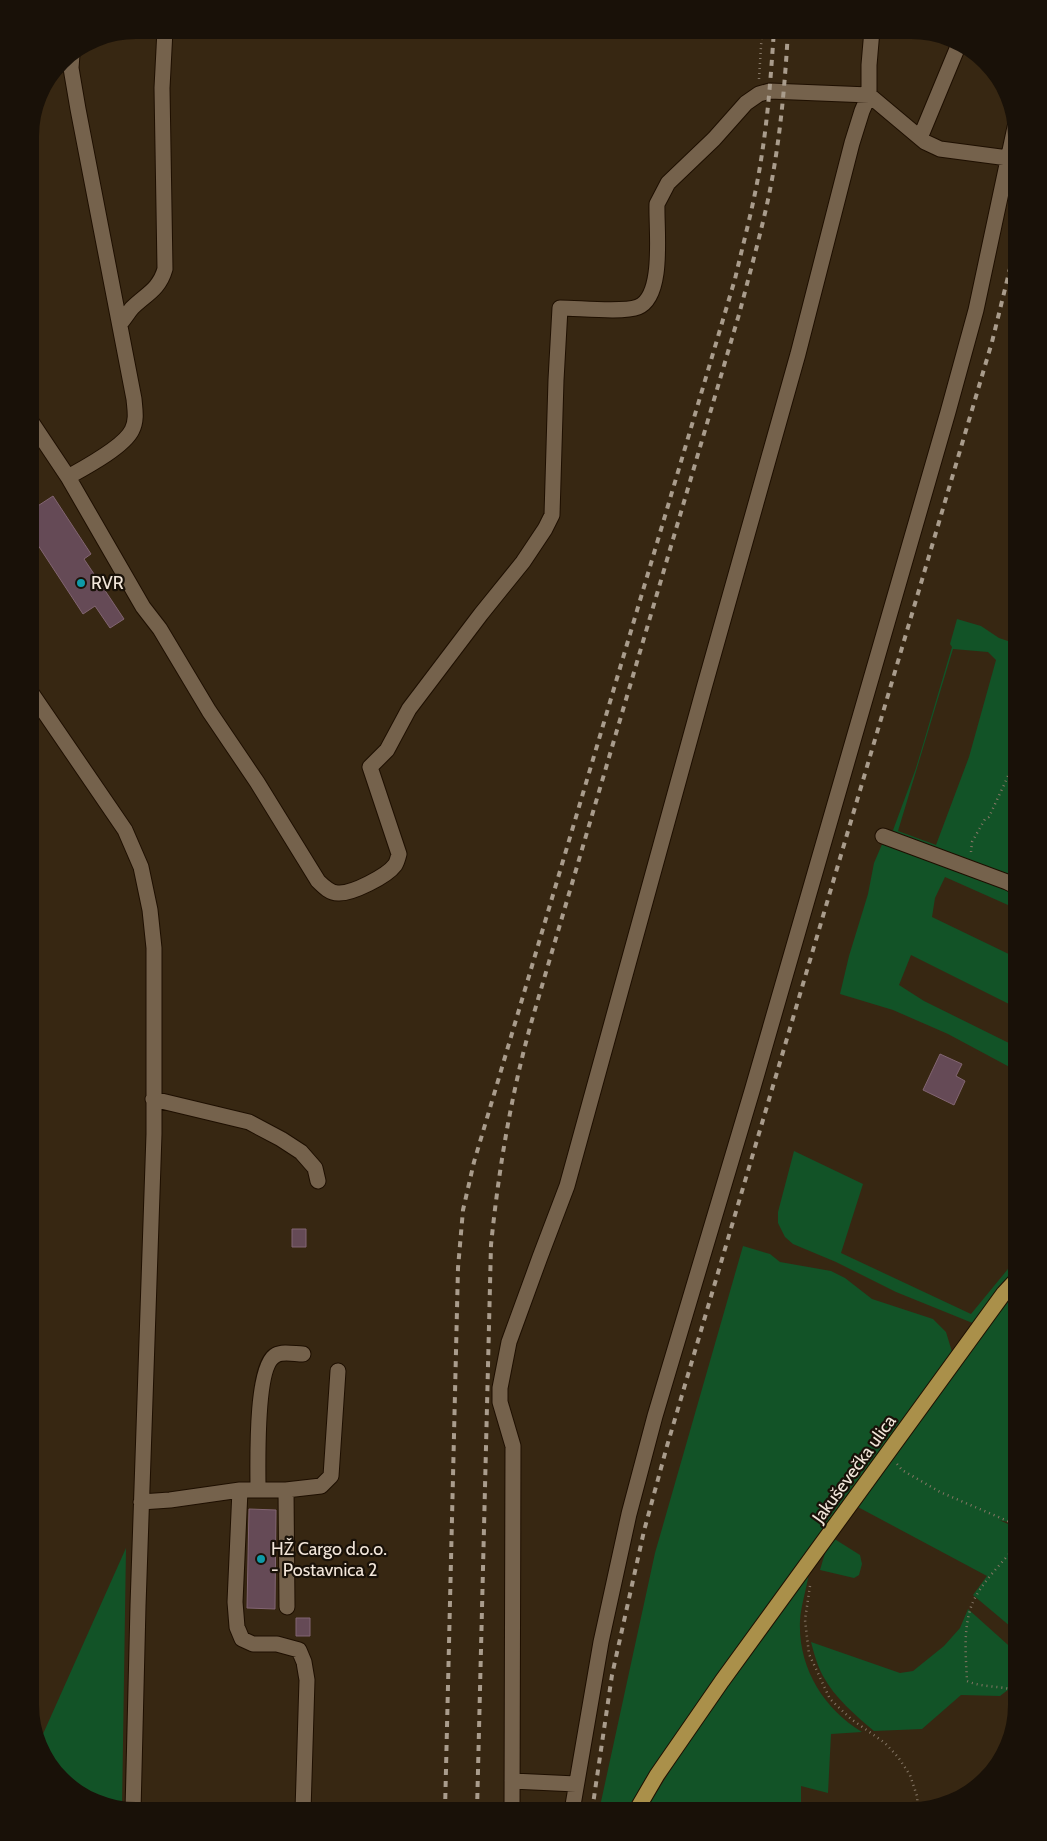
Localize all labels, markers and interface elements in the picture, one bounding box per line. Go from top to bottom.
place label: RVR [91,572,124,594]
marker: RVR [75,577,87,589]
street label: Jakuševečka ulica [807,1410,901,1528]
place label: HŽ Cargo d.o.o. - Postavnica 2 [271,1537,387,1581]
marker: HŽ Cargo d.o.o. - Postavnica 2 [255,1553,267,1565]

